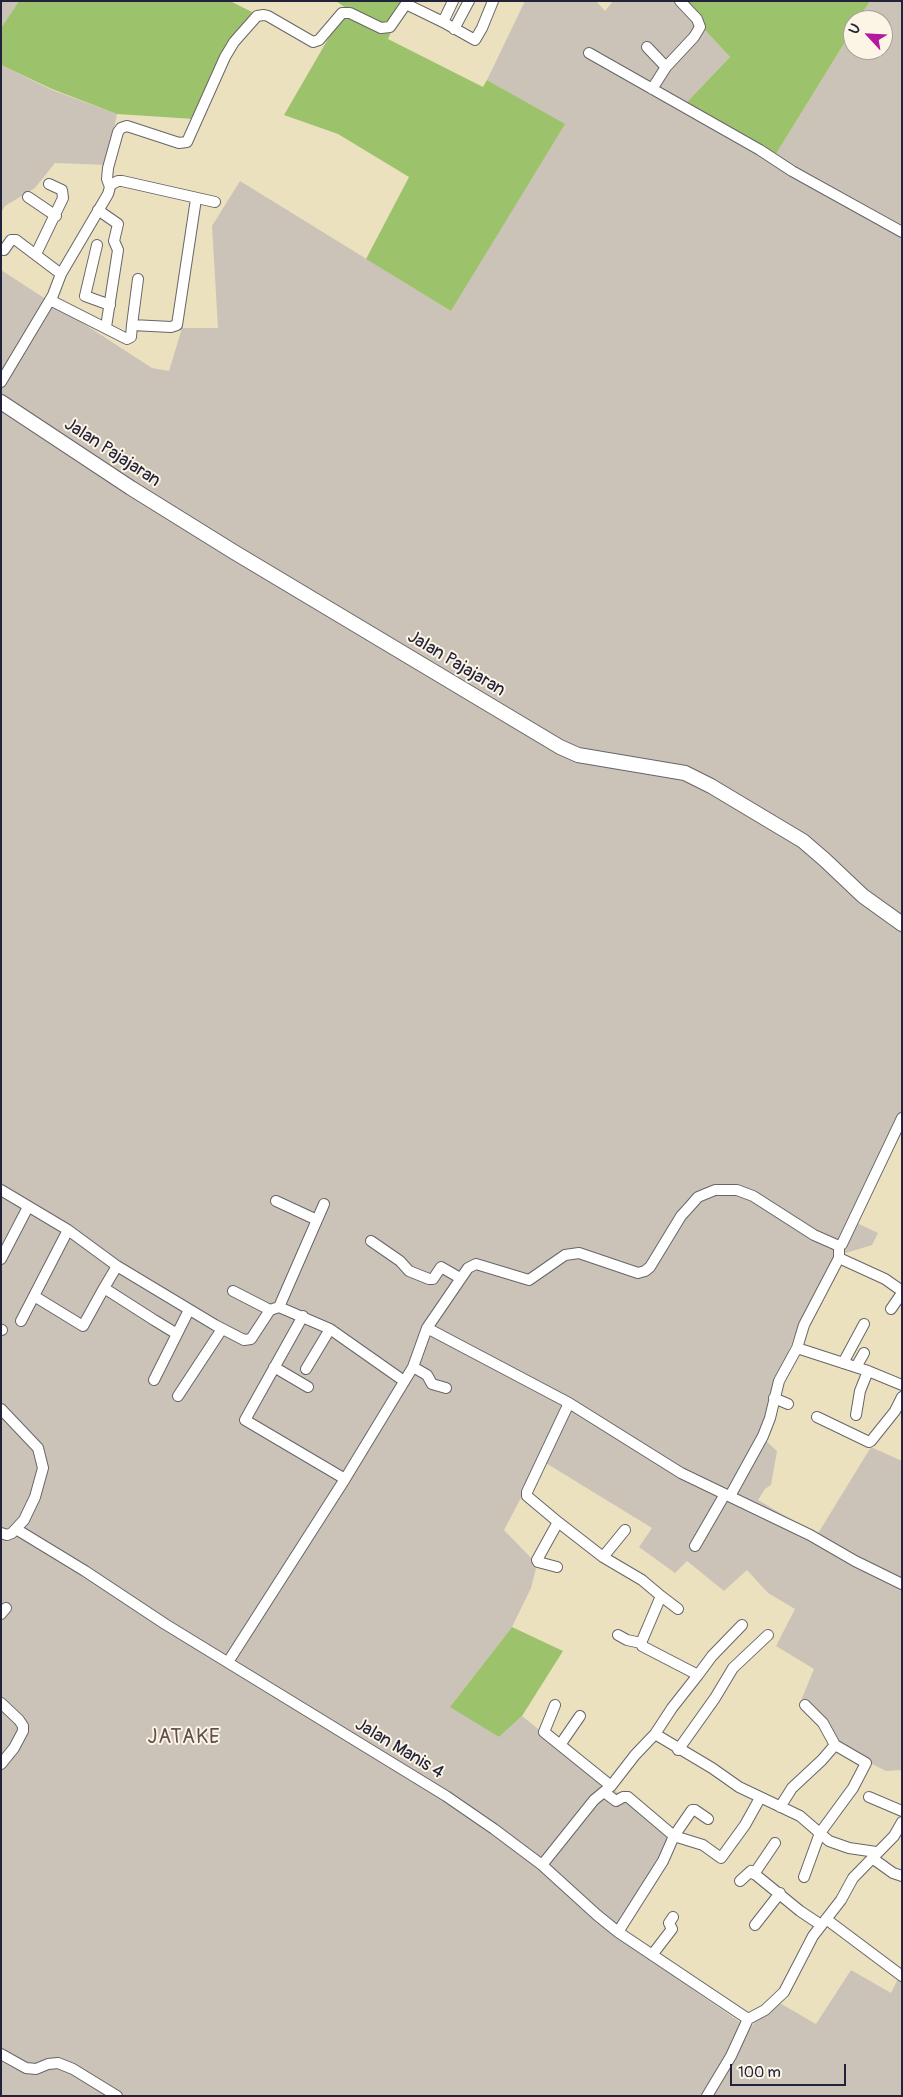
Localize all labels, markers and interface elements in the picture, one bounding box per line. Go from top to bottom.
north arrow [843,10,893,60]
text: U [845,21,865,37]
street label: Jalan Pajajaran [60,414,164,492]
street label: Jalan Pajajaran [403,626,509,702]
street label: Jalan Manis 4 [351,1714,447,1784]
district label: JATAKE [147,1726,221,1750]
scale bar [733,2054,849,2086]
text: 100 m [738,2063,781,2082]

